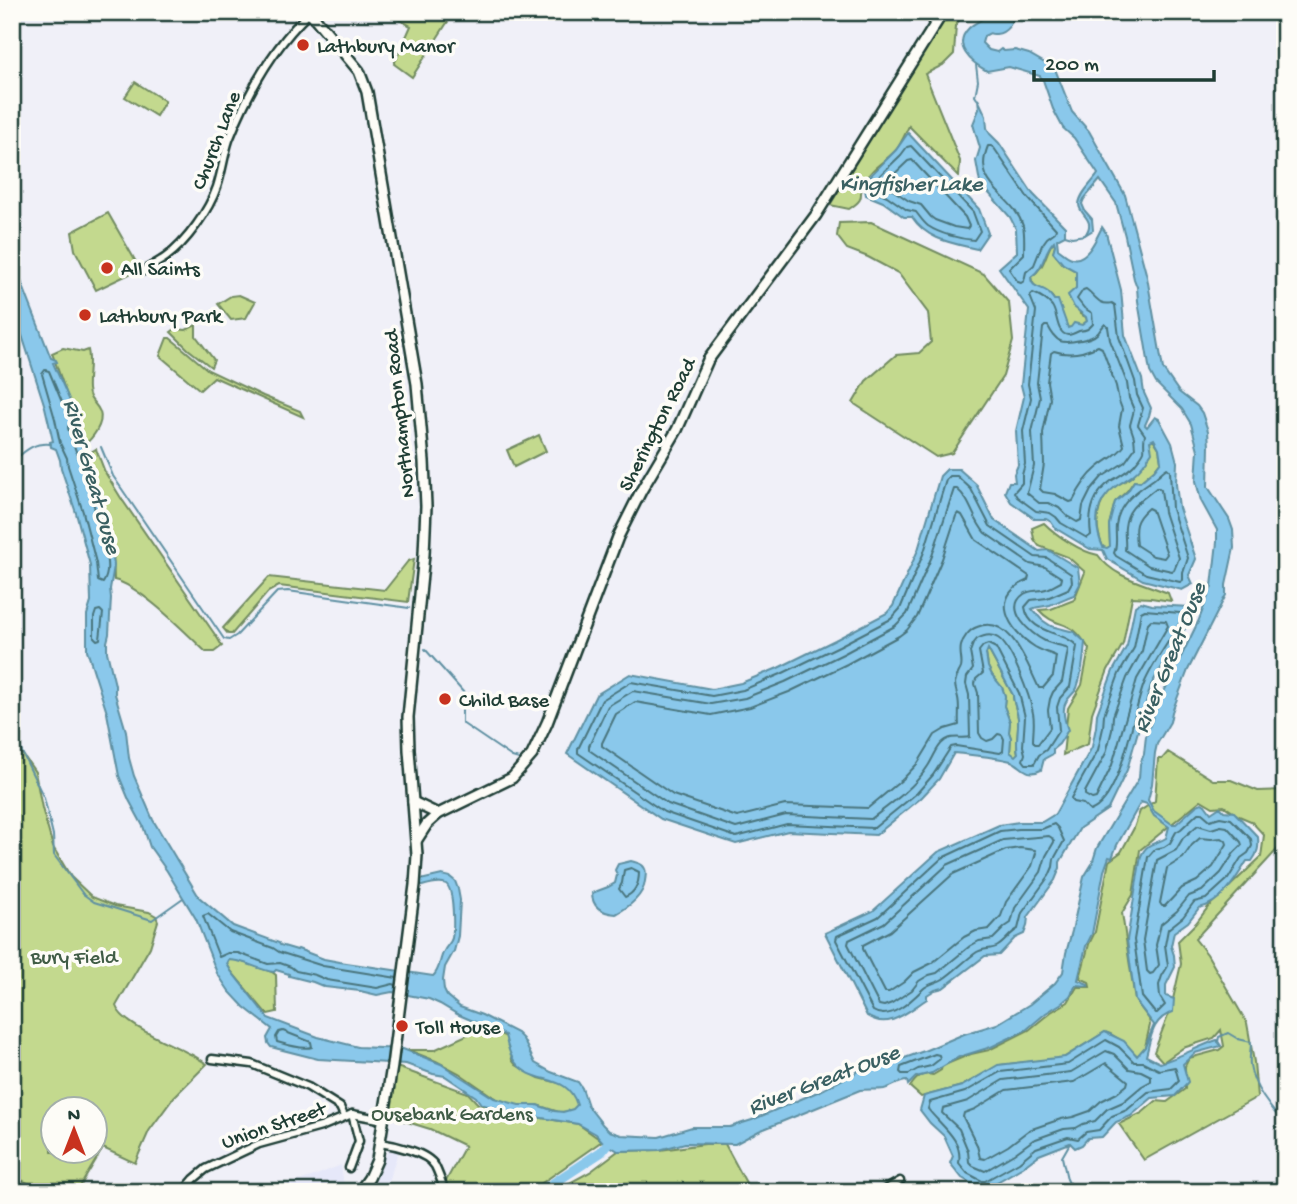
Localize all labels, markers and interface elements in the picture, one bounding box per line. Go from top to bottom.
place label: Lathbury Manor [317,36,456,61]
marker: Lathbury Manor [295,37,311,53]
scale bar [1034,38,1215,82]
text: 200 m [1045,54,1099,79]
street label: Church Lane [188,87,249,194]
water label: Kingfisher Lake [839,172,984,199]
place label: All Saints [121,259,201,284]
marker: All Saints [99,260,115,276]
place label: Lathbury Park [99,306,225,331]
marker: Lathbury Park [77,307,93,323]
street label: Northampton Road [380,327,423,499]
street label: Sherington Road [615,353,704,496]
water label: River Great Ouse [56,396,126,559]
water label: River Great Ouse [1129,578,1214,737]
place label: Child Base [459,690,550,715]
marker: Child Base [437,691,453,707]
park label: Bury Field [30,947,119,972]
place label: Toll House [415,1017,502,1042]
marker: Toll House [394,1018,410,1034]
water label: River Great Ouse [745,1040,905,1122]
north arrow [38,1096,108,1166]
street label: Union Street [219,1097,332,1157]
park label: Ousebank Gardens [371,1104,534,1129]
text: N [68,1105,80,1128]

